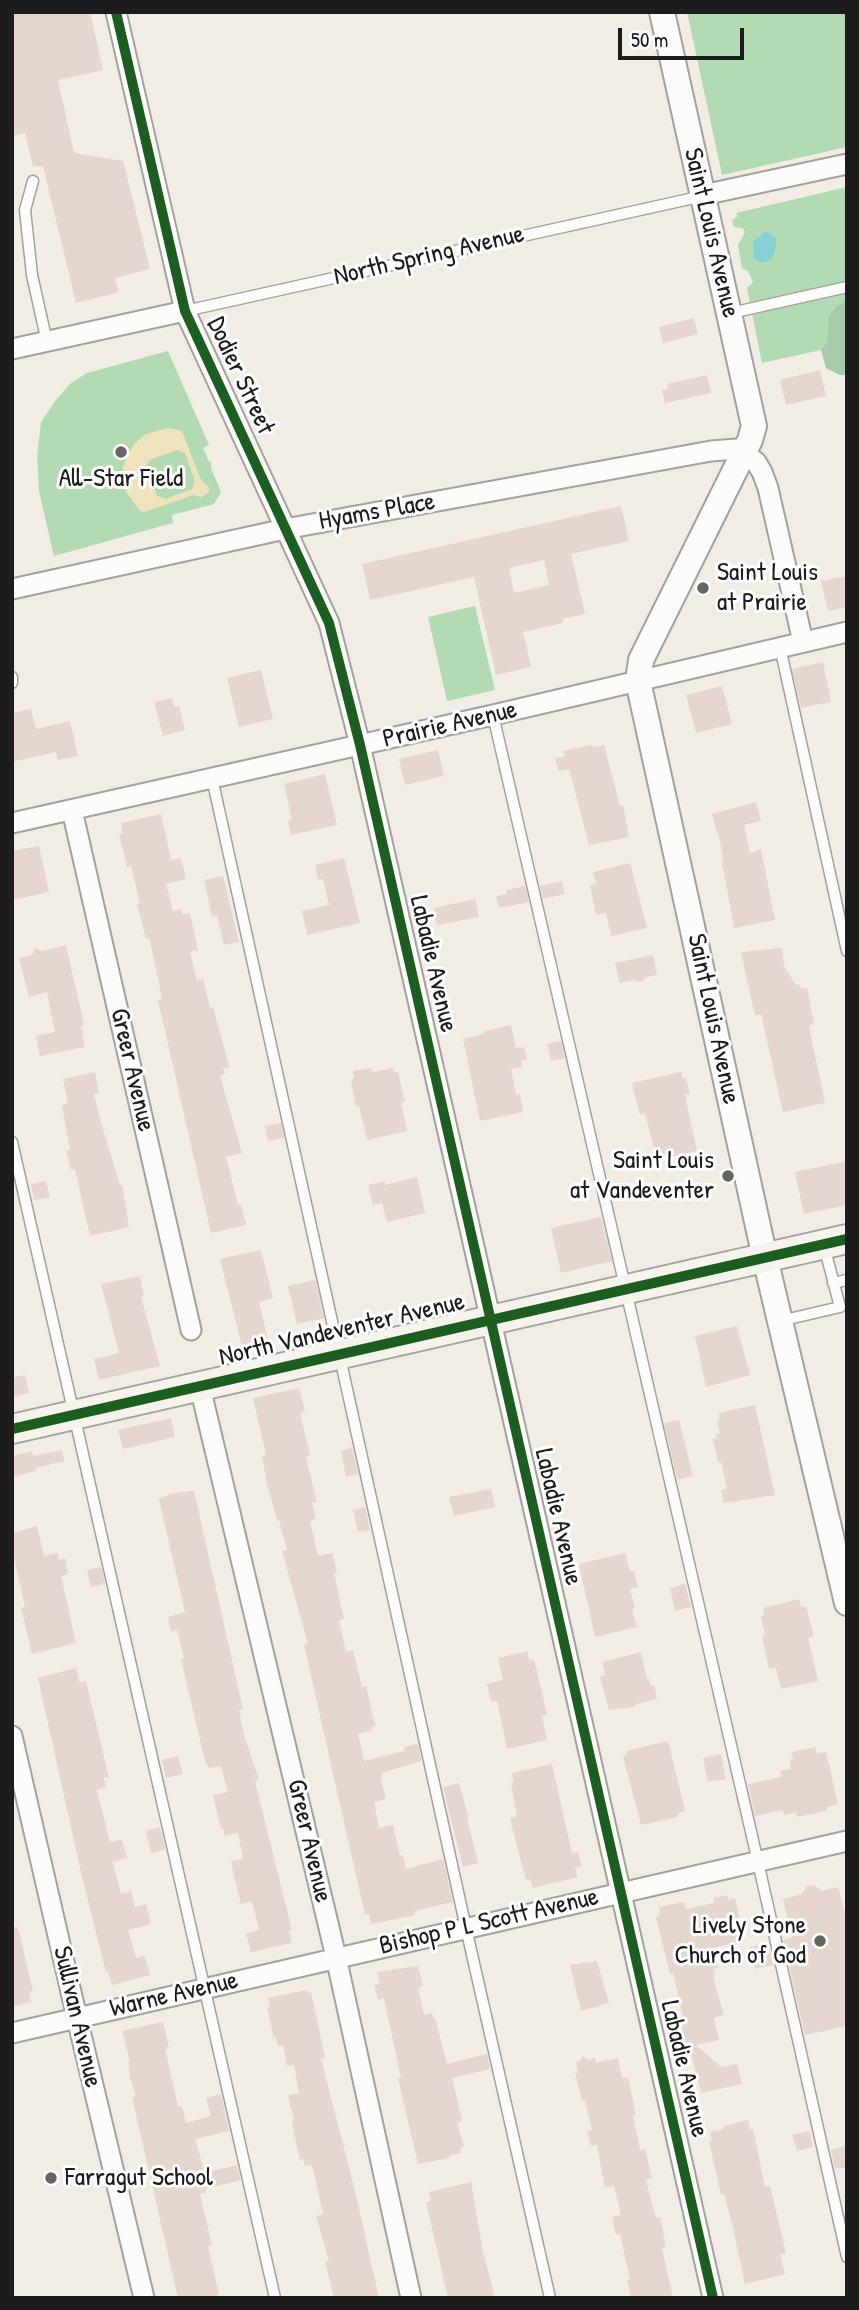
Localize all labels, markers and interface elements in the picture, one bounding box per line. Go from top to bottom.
scale bar [621,14,747,58]
text: 50 m [631,25,668,54]
street label: Saint Louis Avenue [676,145,746,321]
street label: North Spring Avenue [331,219,527,293]
street label: Dodier Street [199,312,281,440]
marker: All-Star Field [113,444,129,460]
place label: All-Star Field [59,463,183,495]
street label: Hyams Place [317,486,437,538]
place label: Saint Louis at Prairie [717,557,818,618]
marker: Saint Louis at Prairie [695,580,711,596]
street label: Prairie Avenue [380,694,520,756]
street label: Labadie Avenue [402,893,464,1035]
street label: Saint Louis Avenue [680,931,746,1107]
street label: Greer Avenue [103,1006,161,1134]
place label: Saint Louis at Vandeventer [570,1145,714,1206]
marker: Saint Louis at Vandeventer [720,1168,736,1184]
street label: North Vandeventer Avenue [216,1287,468,1373]
street label: Labadie Avenue [527,1446,589,1588]
street label: Greer Avenue [280,1777,338,1905]
street label: Bishop P L Scott Avenue [376,1882,602,1962]
place label: Lively Stone Church of God [675,1910,806,1972]
marker: Lively Stone Church of God [812,1933,828,1949]
street label: Sullivan Avenue [46,1944,108,2090]
street label: Warne Avenue [107,1965,241,2025]
street label: Labadie Avenue [653,1998,715,2140]
place label: Farragut School [65,2162,213,2194]
marker: Farragut School [43,2170,59,2186]

